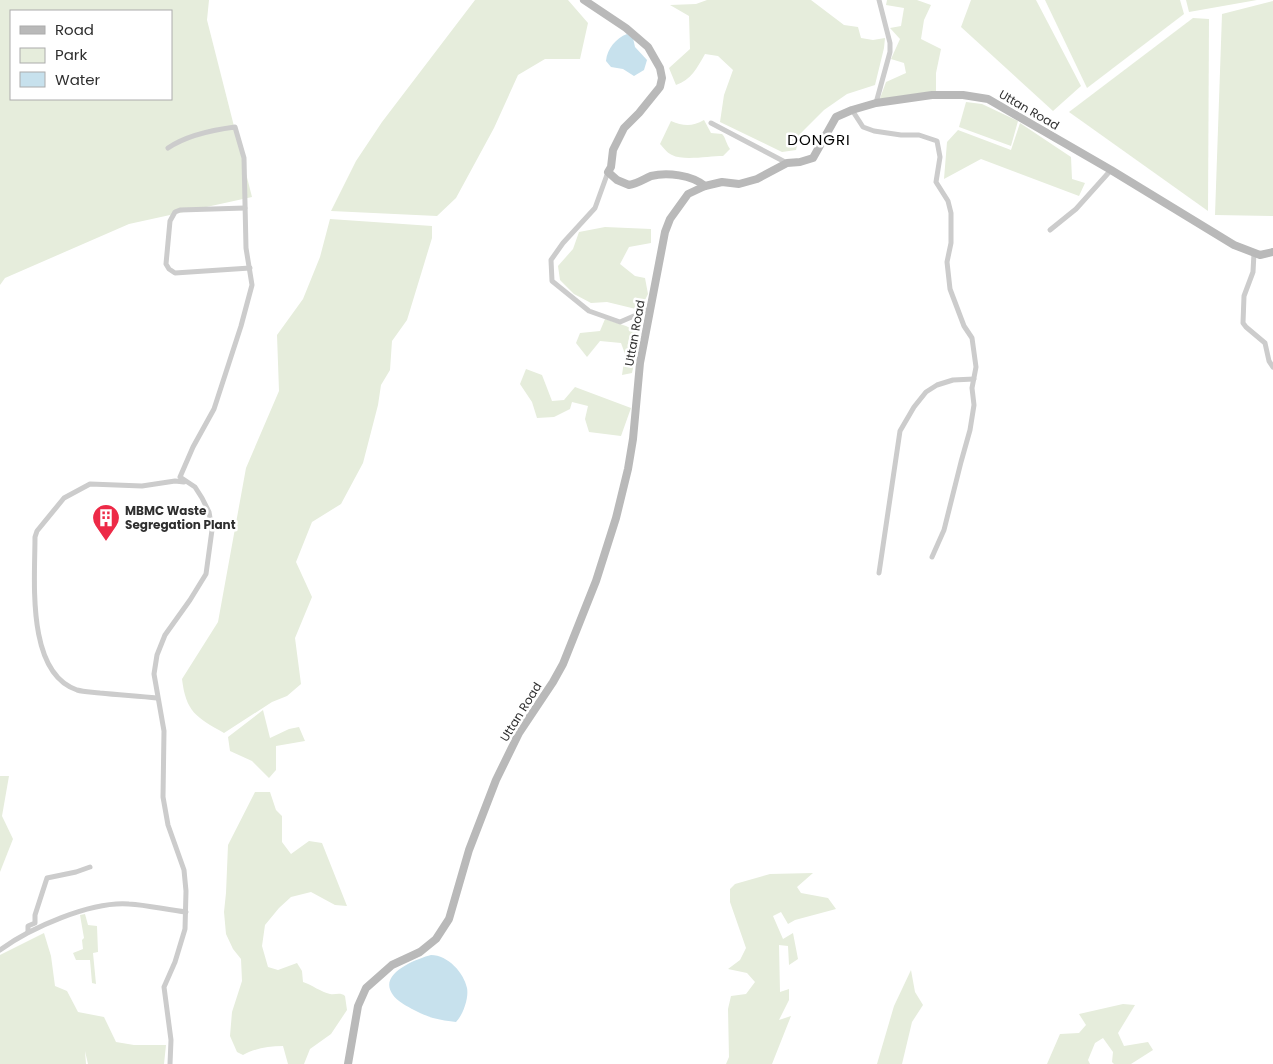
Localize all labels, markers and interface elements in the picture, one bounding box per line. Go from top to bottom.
legend [10,10,172,100]
text: Road [55,19,94,40]
text: Park [55,44,87,65]
text: Water [55,69,101,90]
street label: Uttan Road [996,85,1063,134]
district label: DONGRI [787,129,851,150]
street label: Uttan Road [620,298,649,367]
place label: MBMC Waste Segregation Plant [125,502,236,533]
building icon: MBMC Waste Segregation Plant [91,503,121,542]
street label: Uttan Road [496,679,546,745]

